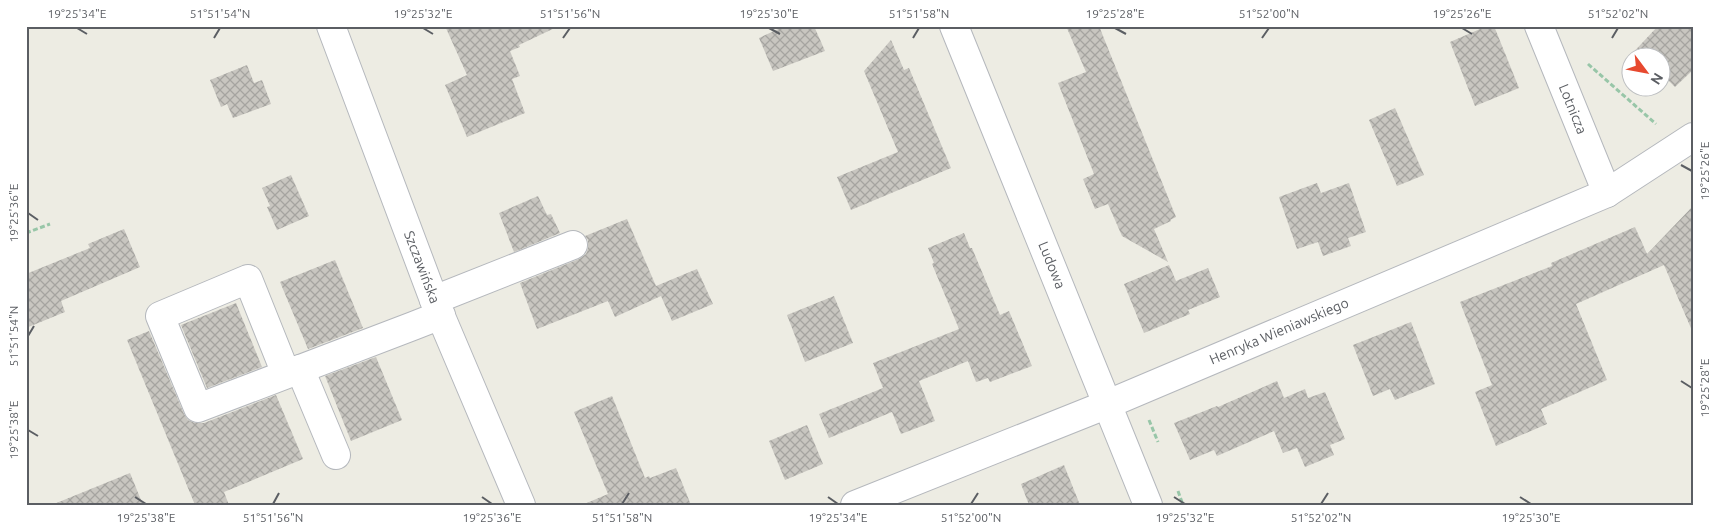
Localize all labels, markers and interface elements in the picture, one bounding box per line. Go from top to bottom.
text: 19°25'34"E [48,7,107,20]
text: 51°51'54"N [190,7,250,20]
text: 19°25'32"E [394,7,453,20]
text: 51°51'56"N [540,7,600,20]
text: 19°25'30"E [740,7,799,20]
text: 51°51'58"N [889,7,949,20]
text: 19°25'28"E [1086,7,1145,20]
text: 51°52'00"N [1239,7,1299,20]
text: 19°25'26"E [1433,7,1492,20]
text: 51°52'02"N [1588,7,1648,20]
north arrow [1622,48,1672,98]
text: N [1647,70,1667,88]
street label: Lotnicza [1556,82,1590,136]
text: 19°25'26"E [1698,141,1711,200]
text: 19°25'36"E [7,183,20,242]
street label: Szczawińska [401,228,443,306]
street label: Ludowa [1035,239,1069,291]
street label: Henryka Wieniawskiego [1207,294,1351,368]
text: 51°51'54"N [7,306,20,366]
text: 19°25'28"E [1698,358,1711,417]
text: 19°25'38"E [7,400,20,459]
text: 19°25'38"E [117,511,176,524]
text: 51°51'56"N [243,511,303,524]
text: 19°25'36"E [463,511,522,524]
text: 51°51'58"N [592,511,652,524]
text: 19°25'34"E [809,511,868,524]
text: 51°52'00"N [941,511,1001,524]
text: 19°25'32"E [1156,511,1215,524]
text: 51°52'02"N [1291,511,1351,524]
text: 19°25'30"E [1502,511,1561,524]

